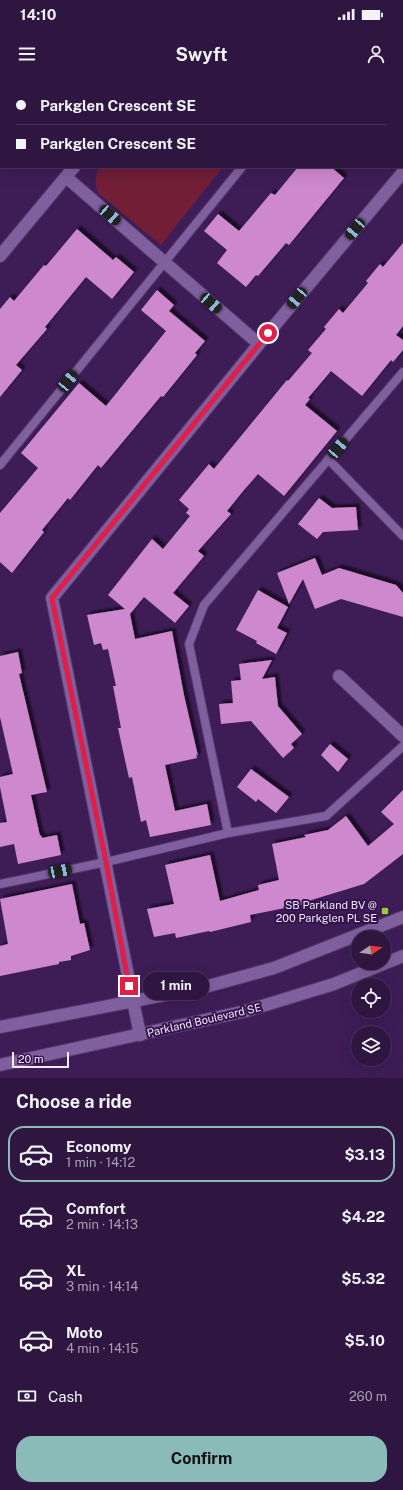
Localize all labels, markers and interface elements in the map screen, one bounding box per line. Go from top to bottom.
text: 14:10 [20,6,56,23]
icon: menu [16,43,38,65]
icon: person [365,43,387,65]
text: Swyft [176,44,227,65]
text: Parkglen Crescent SE [40,97,196,114]
text: Parkglen Crescent SE [40,135,196,152]
car [97,203,123,227]
car [343,216,367,242]
car [285,285,309,311]
car [198,291,224,315]
route start [259,324,277,342]
car [56,368,80,394]
car [326,435,350,461]
car [47,863,73,879]
place label: SB Parkland BV @ 200 Parkglen PL SE [276,899,377,924]
marker: SB Parkland BV @ 200 Parkglen PL SE [380,906,390,916]
north arrow [351,930,391,970]
map controls [351,930,391,1066]
callout: 1 min [143,972,209,1000]
route end [120,977,138,995]
text: 1 min [160,978,192,993]
button: locate [351,978,391,1018]
street label: Parkland Boulevard SE [146,1001,262,1039]
button: layers [351,1026,391,1066]
scale bar [12,1050,69,1069]
text: 20 m [18,1053,43,1065]
text: Choose a ride [16,1091,132,1112]
icon: car [18,1136,54,1172]
text: Economy [66,1138,131,1155]
text: $3.13 [344,1146,385,1163]
text: 1 min · 14:12 [66,1155,135,1170]
icon: car [18,1198,54,1234]
text: Comfort [66,1200,126,1217]
text: $4.22 [342,1208,385,1225]
text: 2 min · 14:13 [66,1217,138,1232]
icon: car [18,1260,54,1296]
text: XL [66,1262,85,1279]
text: $5.32 [341,1270,385,1287]
text: 3 min · 14:14 [66,1279,138,1294]
icon: car [18,1322,54,1358]
text: Moto [66,1324,103,1341]
text: $5.10 [345,1332,385,1349]
text: 4 min · 14:15 [66,1341,139,1356]
icon: cash [16,1385,38,1407]
text: Cash [48,1388,83,1405]
text: 260 m [349,1389,387,1404]
button: Confirm [16,1436,387,1482]

